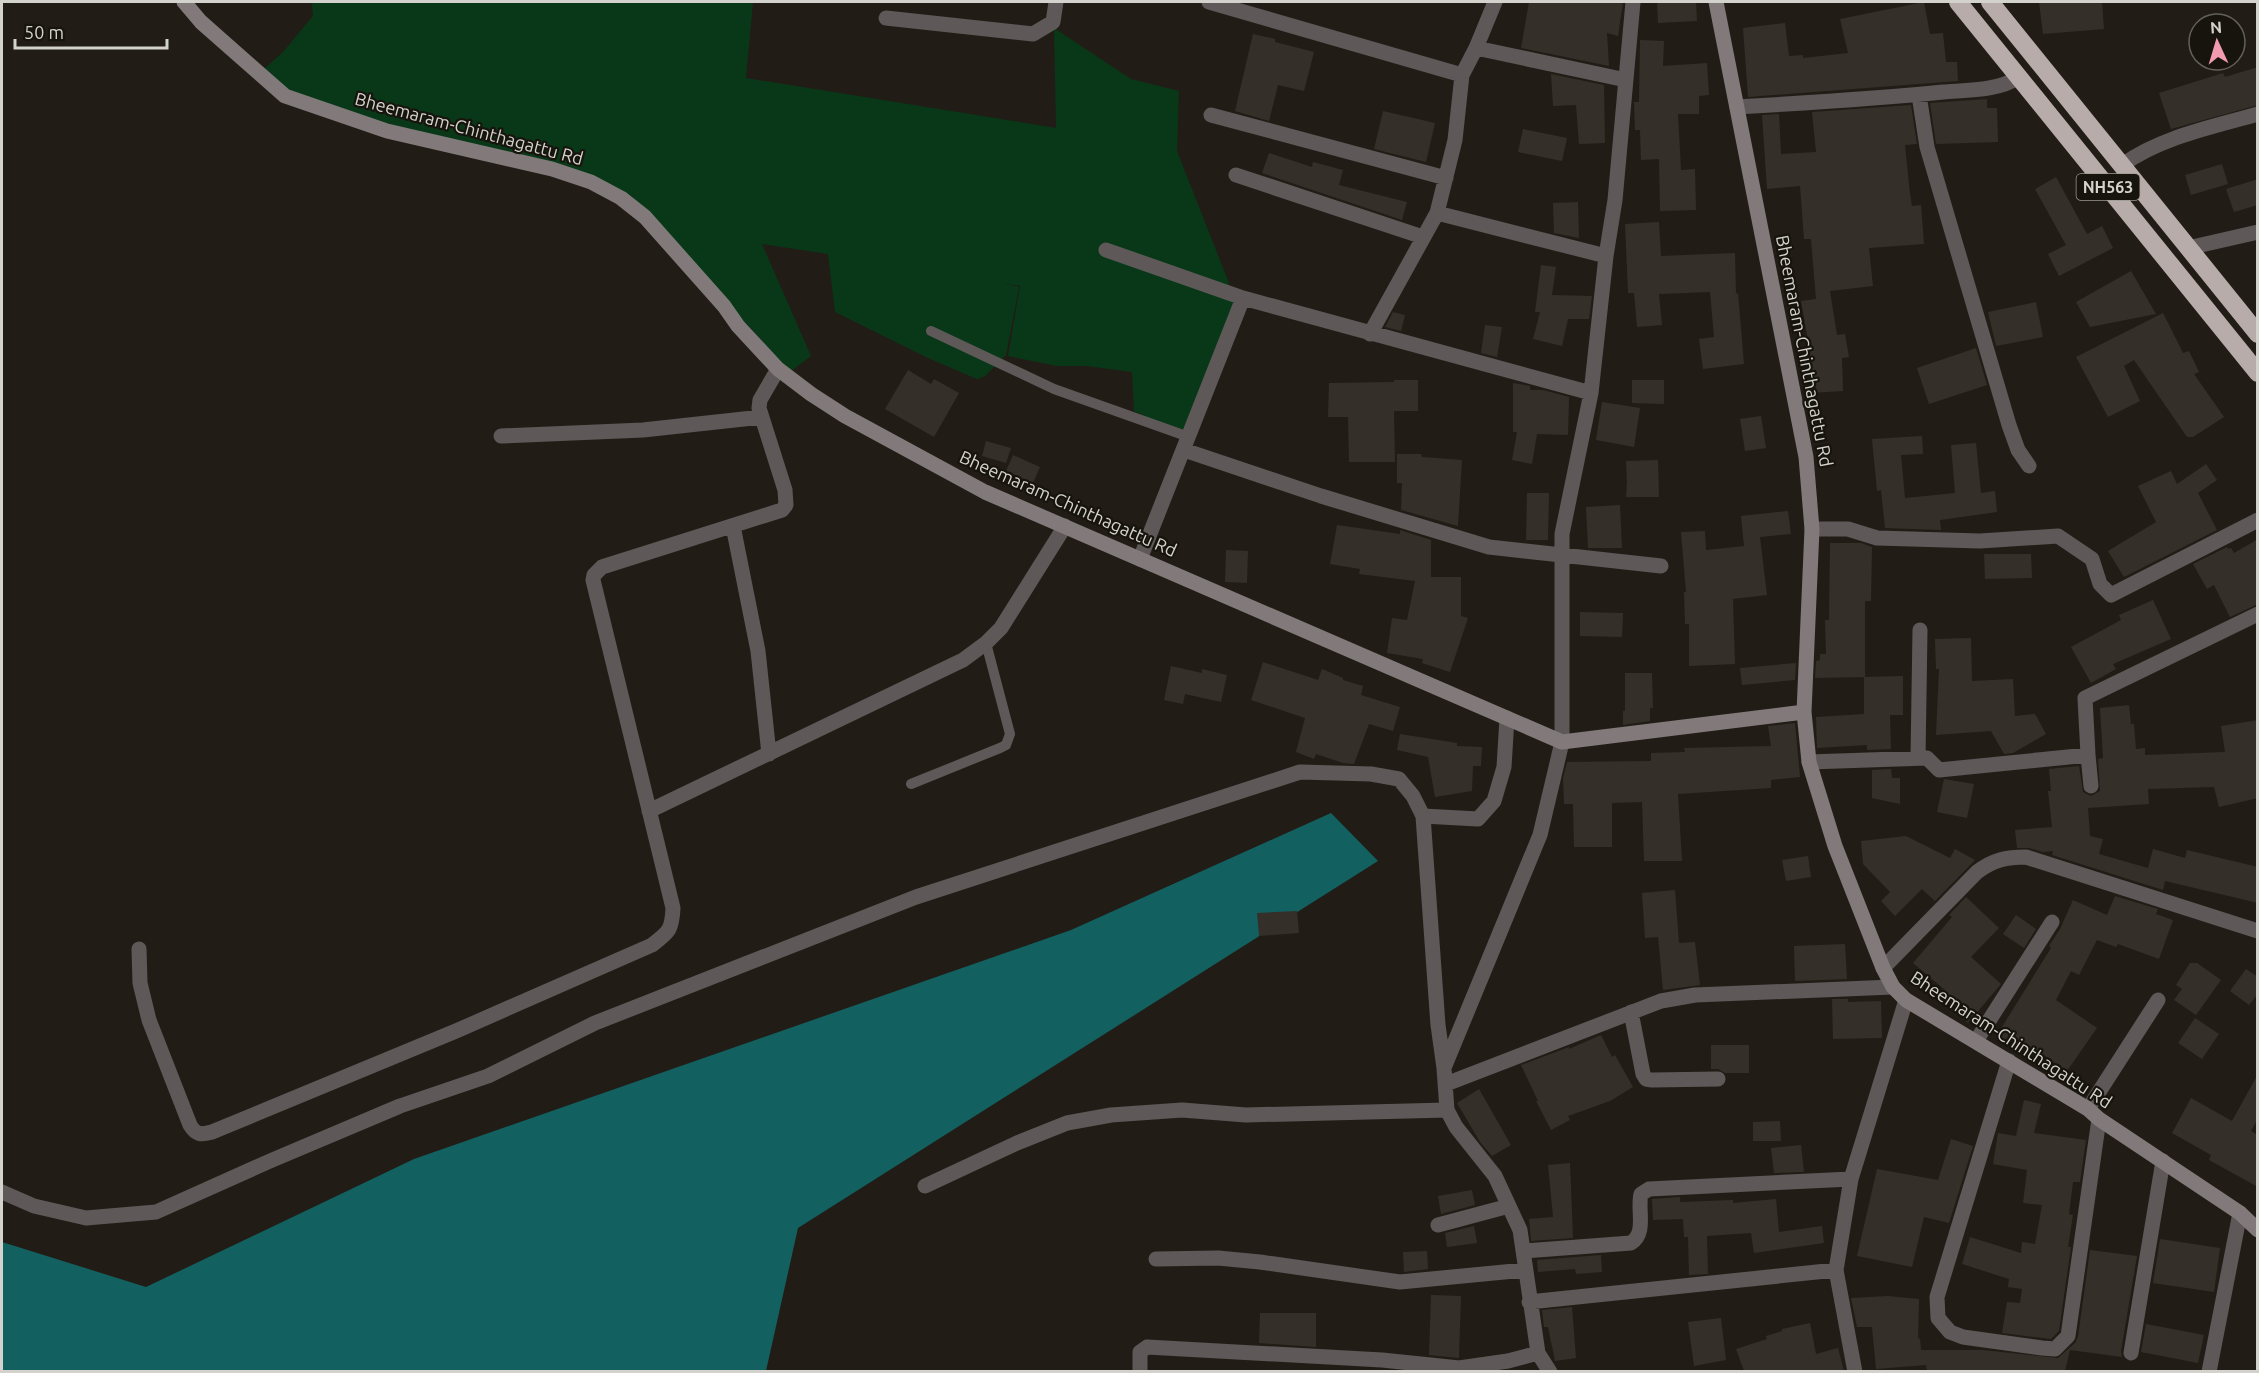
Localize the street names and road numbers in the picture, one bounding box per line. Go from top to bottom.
street label: Bheemaram-Chinthagattu Rd [353,88,586,168]
road number: NH563 [2076,174,2140,200]
street label: Bheemaram-Chinthagattu Rd [1773,233,1837,468]
street label: Bheemaram-Chinthagattu Rd [957,446,1180,560]
street label: Bheemaram-Chinthagattu Rd [1907,967,2116,1112]

